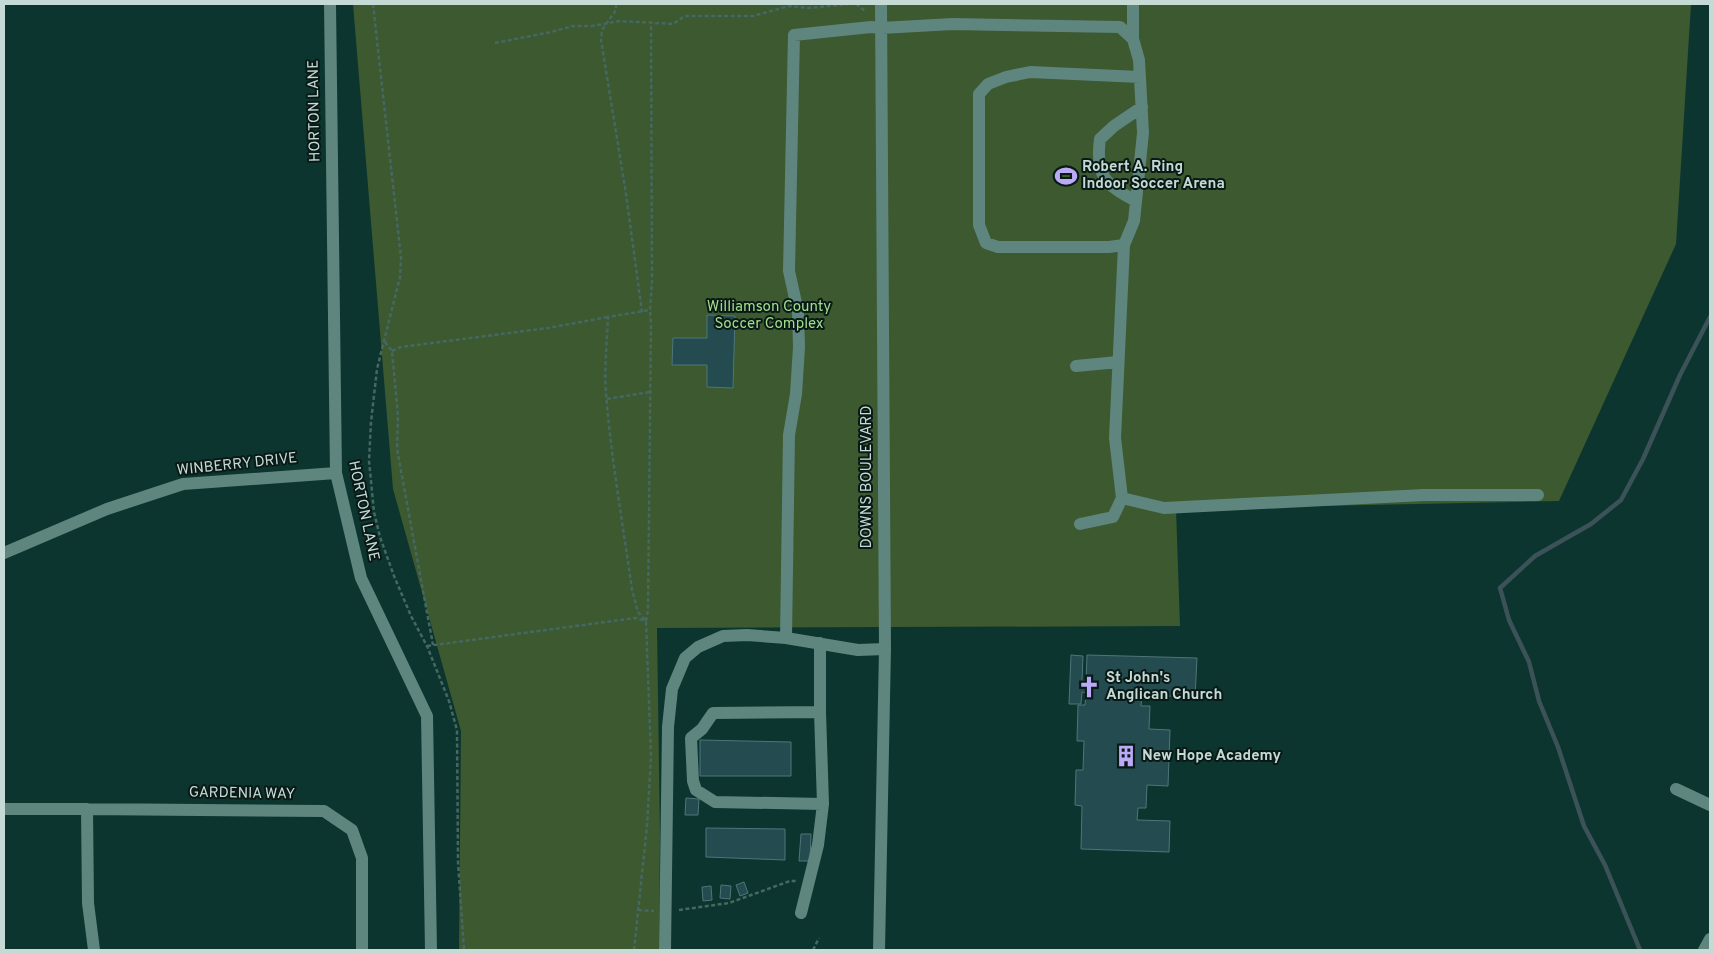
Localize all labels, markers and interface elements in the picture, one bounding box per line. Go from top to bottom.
street label: HORTON LANE [305,60,325,162]
place label: Robert A. Ring Indoor Soccer Arena [1082,158,1225,194]
sports icon: Robert A. Ring Indoor Soccer Arena [1053,163,1079,189]
park label: Williamson County Soccer Complex [707,298,831,334]
street label: DOWNS BOULEVARD [858,405,877,549]
street label: WINBERRY DRIVE [176,449,298,481]
street label: HORTON LANE [343,459,383,563]
place label: St John's Anglican Church [1106,669,1222,705]
church icon: St John's Anglican Church [1076,674,1102,700]
building icon: New Hope Academy [1113,743,1139,769]
place label: New Hope Academy [1142,747,1282,766]
street label: GARDENIA WAY [189,784,296,804]

